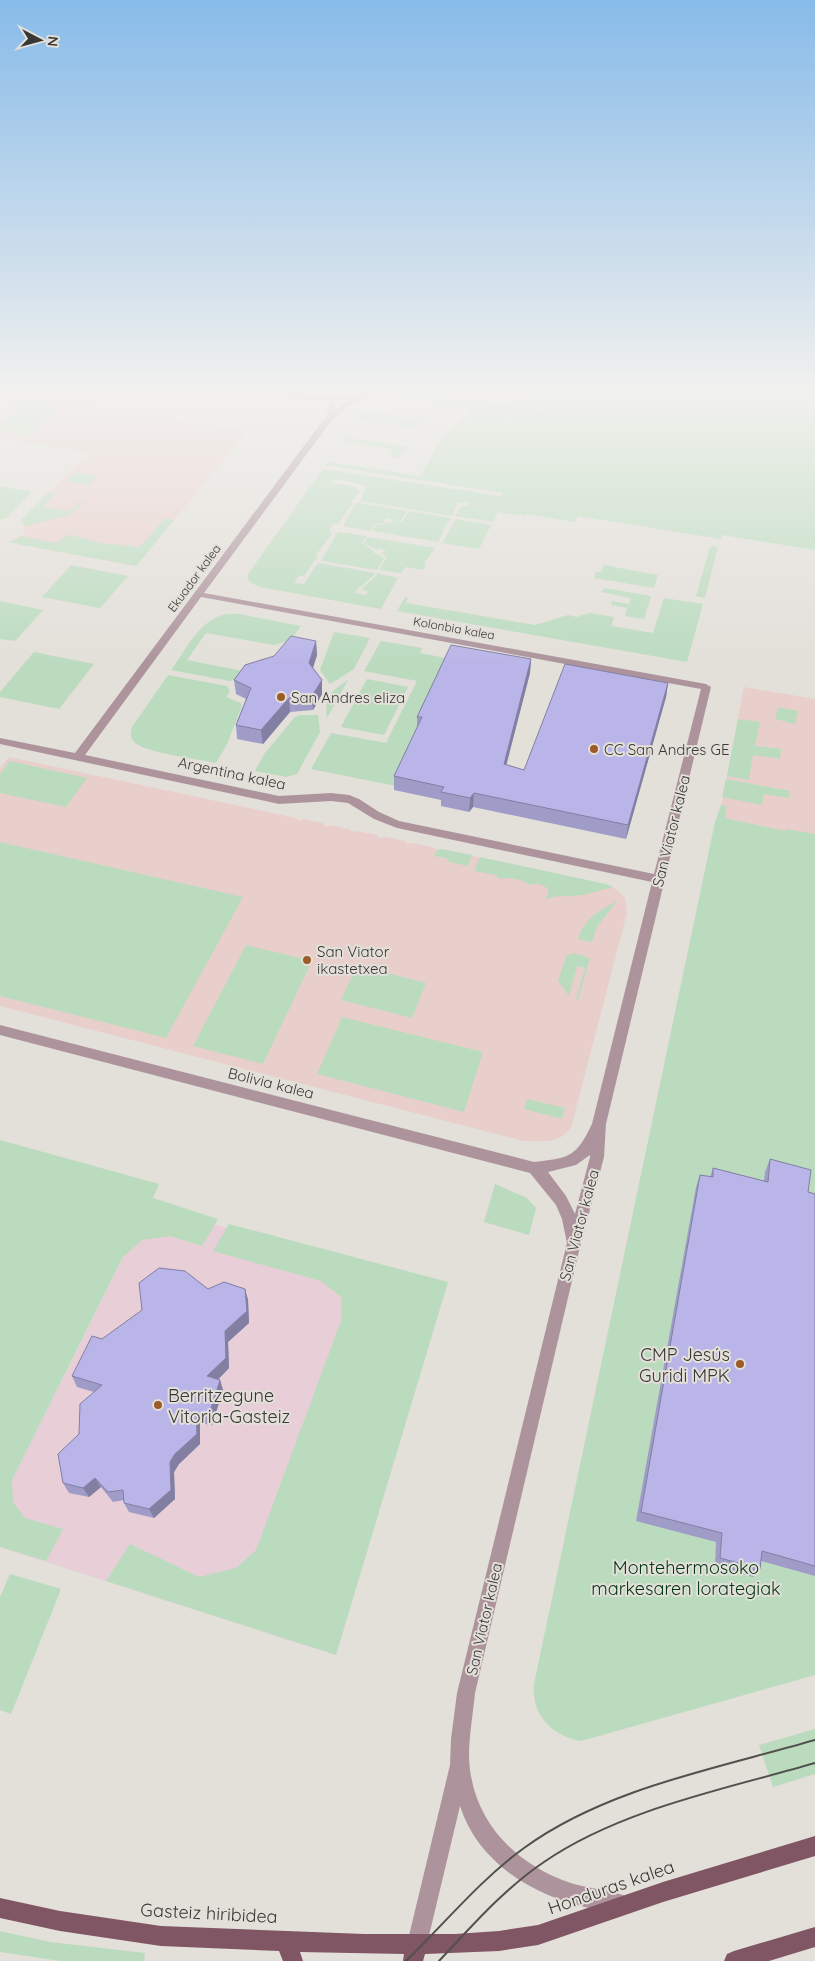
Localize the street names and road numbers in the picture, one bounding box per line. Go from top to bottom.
street label: Ekuador kalea [164,541,224,615]
street label: Kolonbia kalea [412,613,496,643]
street label: Argentina kalea [176,752,288,794]
street label: San Viator kalea [648,773,694,889]
street label: Bolivia kalea [226,1063,316,1103]
street label: San Viator kalea [555,1167,603,1283]
street label: San Viator kalea [462,1561,506,1677]
street label: Honduras kalea [545,1855,677,1919]
street label: Gasteiz hiribidea [140,1898,278,1928]

